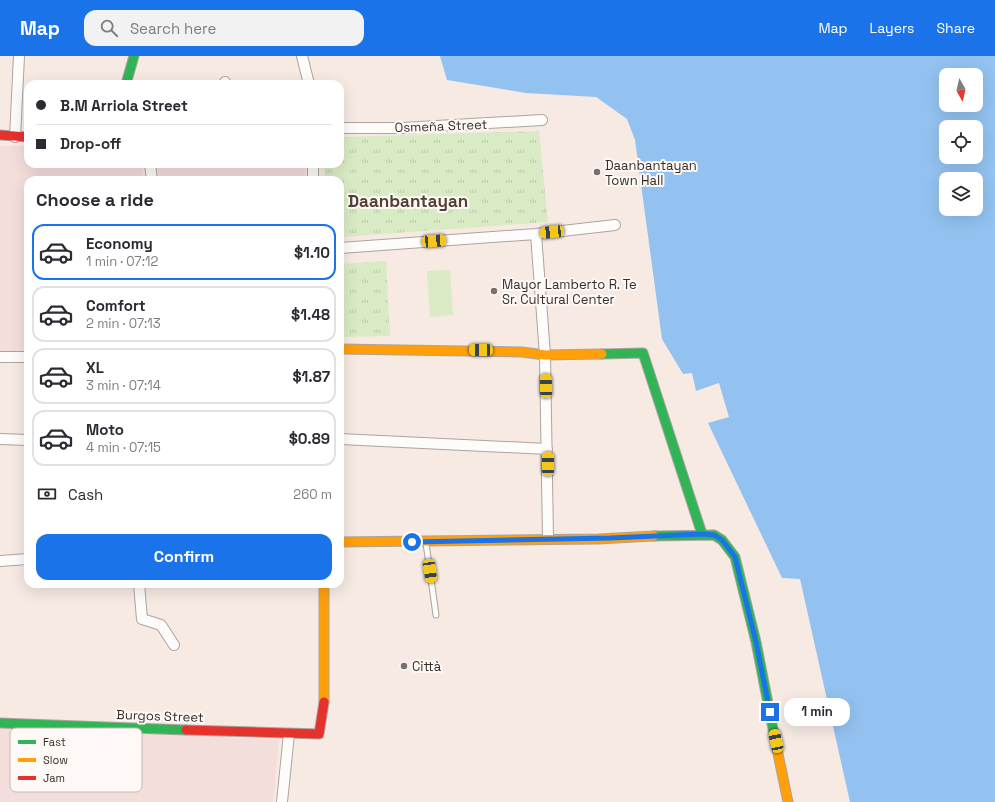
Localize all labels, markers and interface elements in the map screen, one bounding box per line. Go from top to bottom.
search box [84,10,364,46]
text: Map [20,16,60,41]
icon: search [98,17,120,39]
text: Search here [130,19,216,38]
text: Map [818,19,848,37]
text: Layers [870,19,914,37]
text: Share [936,19,975,37]
north arrow [939,68,983,112]
map controls [939,68,983,216]
text: B.M Arriola Street [60,96,188,115]
street label: Osmeña Street [394,116,488,136]
button: locate [939,120,983,164]
text: Drop-off [60,134,121,153]
place label: Daanbantayan Town Hall [605,157,697,189]
marker: Daanbantayan Town Hall [592,167,602,177]
button: layers [939,172,983,216]
text: Choose a ride [36,188,154,211]
district label: Daanbantayan [348,190,468,212]
car [539,225,565,239]
icon: car [38,234,74,270]
text: Economy [86,234,153,253]
car [422,234,446,248]
text: $1.10 [294,243,330,262]
text: 1 min · 07:12 [86,253,158,270]
place label: Mayor Lamberto R. Te Sr. Cultural Center [502,276,637,308]
marker: Mayor Lamberto R. Te Sr. Cultural Center [489,286,499,296]
icon: car [38,296,74,332]
text: Comfort [86,296,146,315]
text: $1.48 [291,305,330,324]
text: 2 min · 07:13 [86,315,161,332]
car [469,344,493,356]
icon: car [38,358,74,394]
text: XL [86,358,104,377]
text: $1.87 [292,367,330,386]
car [540,374,552,398]
text: 3 min · 07:14 [86,377,161,394]
icon: car [38,420,74,456]
text: Moto [86,420,124,439]
text: $0.89 [289,429,330,448]
text: 4 min · 07:15 [86,439,161,456]
car [542,452,554,476]
icon: cash [36,483,58,505]
text: Cash [68,485,103,504]
text: 260 m [293,486,332,503]
route start [403,533,421,551]
button: Confirm [36,534,332,580]
car [422,558,438,584]
place label: Città [412,658,442,675]
marker: Città [399,661,409,671]
callout: 1 min [784,698,850,726]
route end [761,703,779,721]
text: 1 min [801,703,833,720]
street label: Burgos Street [116,706,204,726]
legend [10,728,142,792]
car [768,728,784,754]
text: Fast [43,735,66,749]
text: Slow [43,753,68,767]
text: Jam [43,771,65,785]

